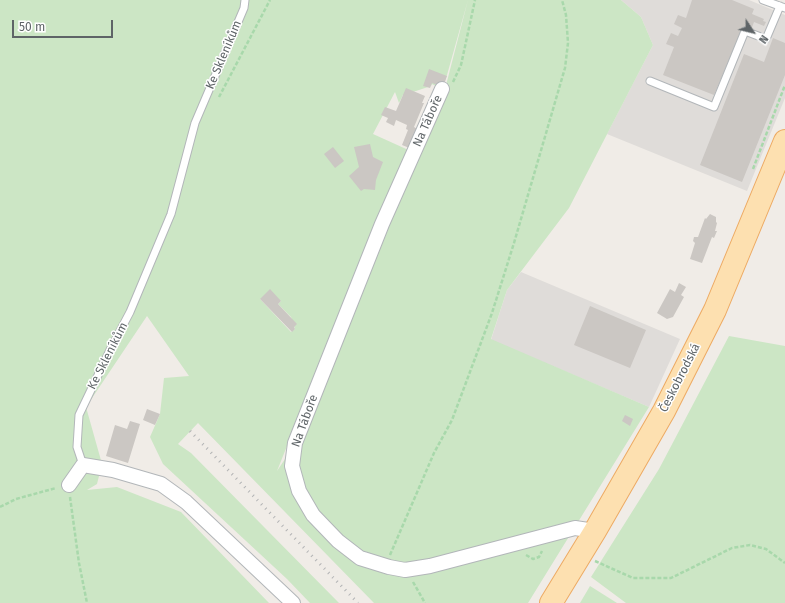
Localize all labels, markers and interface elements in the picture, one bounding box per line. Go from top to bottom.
scale bar [14,12,115,38]
north arrow [733,12,773,52]
street label: Ke Skleníkům [203,18,245,92]
text: 50 m [19,20,45,34]
text: N [756,32,771,46]
street label: Na Táboře [410,93,446,149]
street label: Ke Skleníkům [85,320,131,392]
street label: Českobrodská [656,341,704,415]
street label: Na Táboře [289,393,321,449]

